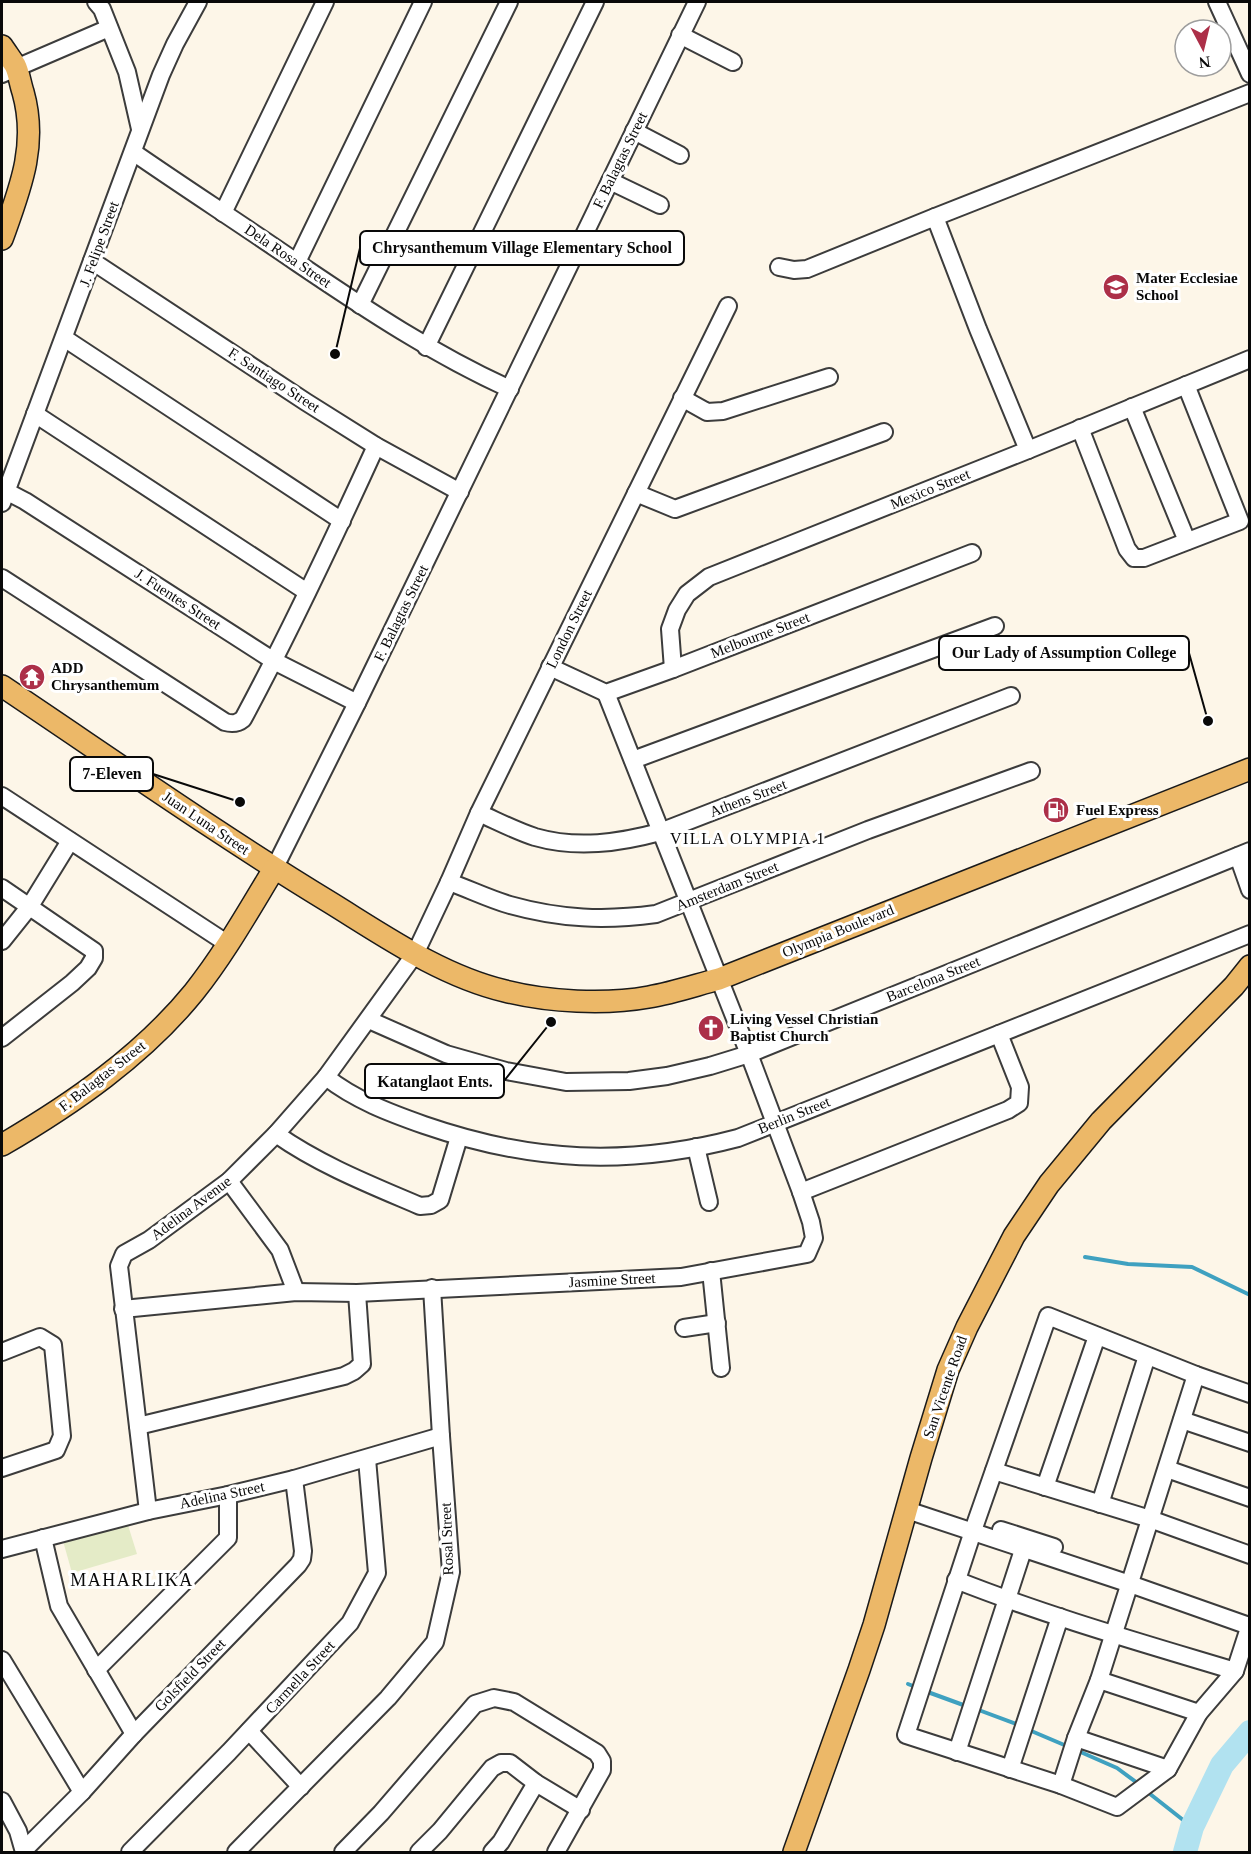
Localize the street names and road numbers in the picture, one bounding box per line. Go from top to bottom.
street label: F. Balagtas Street [590,109,651,211]
street label: J. Felipe Street [76,198,122,289]
street label: Dela Rosa Street [242,221,335,291]
street label: F. Santiago Street [225,344,323,416]
street label: Mexico Street [888,465,973,512]
street label: F. Balagtas Street [371,562,432,664]
street label: J. Fuentes Street [132,565,224,633]
street label: London Street [543,586,595,671]
street label: Melbourne Street [708,609,812,661]
street label: Athens Street [707,776,790,820]
street label: Juan Luna Street [160,788,253,858]
street label: Amsterdam Street [674,858,781,914]
street label: Olympia Boulevard [780,901,896,961]
street label: Barcelona Street [884,953,983,1005]
street label: F. Balagtas Street [56,1037,149,1115]
street label: Berlin Street [756,1093,833,1137]
street label: Adelina Avenue [148,1173,234,1243]
street label: Jasmine Street [568,1270,657,1290]
street label: San Vicente Road [920,1333,970,1440]
street label: Adelina Street [178,1478,267,1512]
street label: Rosal Street [438,1501,456,1576]
street label: Golsfield Street [151,1635,229,1715]
street label: Carmella Street [262,1637,338,1717]

